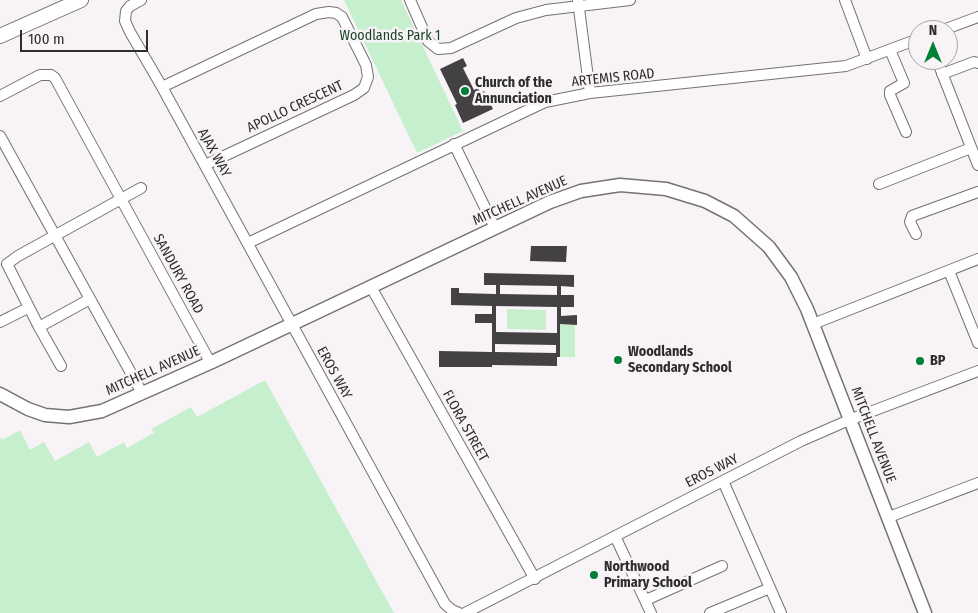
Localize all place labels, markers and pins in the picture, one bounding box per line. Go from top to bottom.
place label: Church of the Annunciation [475,75,552,108]
marker: Church of the Annunciation [459,85,471,97]
place label: Woodlands Secondary School [628,344,732,377]
place label: BP [930,353,945,369]
marker: Woodlands Secondary School [612,354,624,366]
marker: BP [914,355,926,367]
place label: Northwood Primary School [604,559,692,592]
marker: Northwood Primary School [588,569,600,581]

